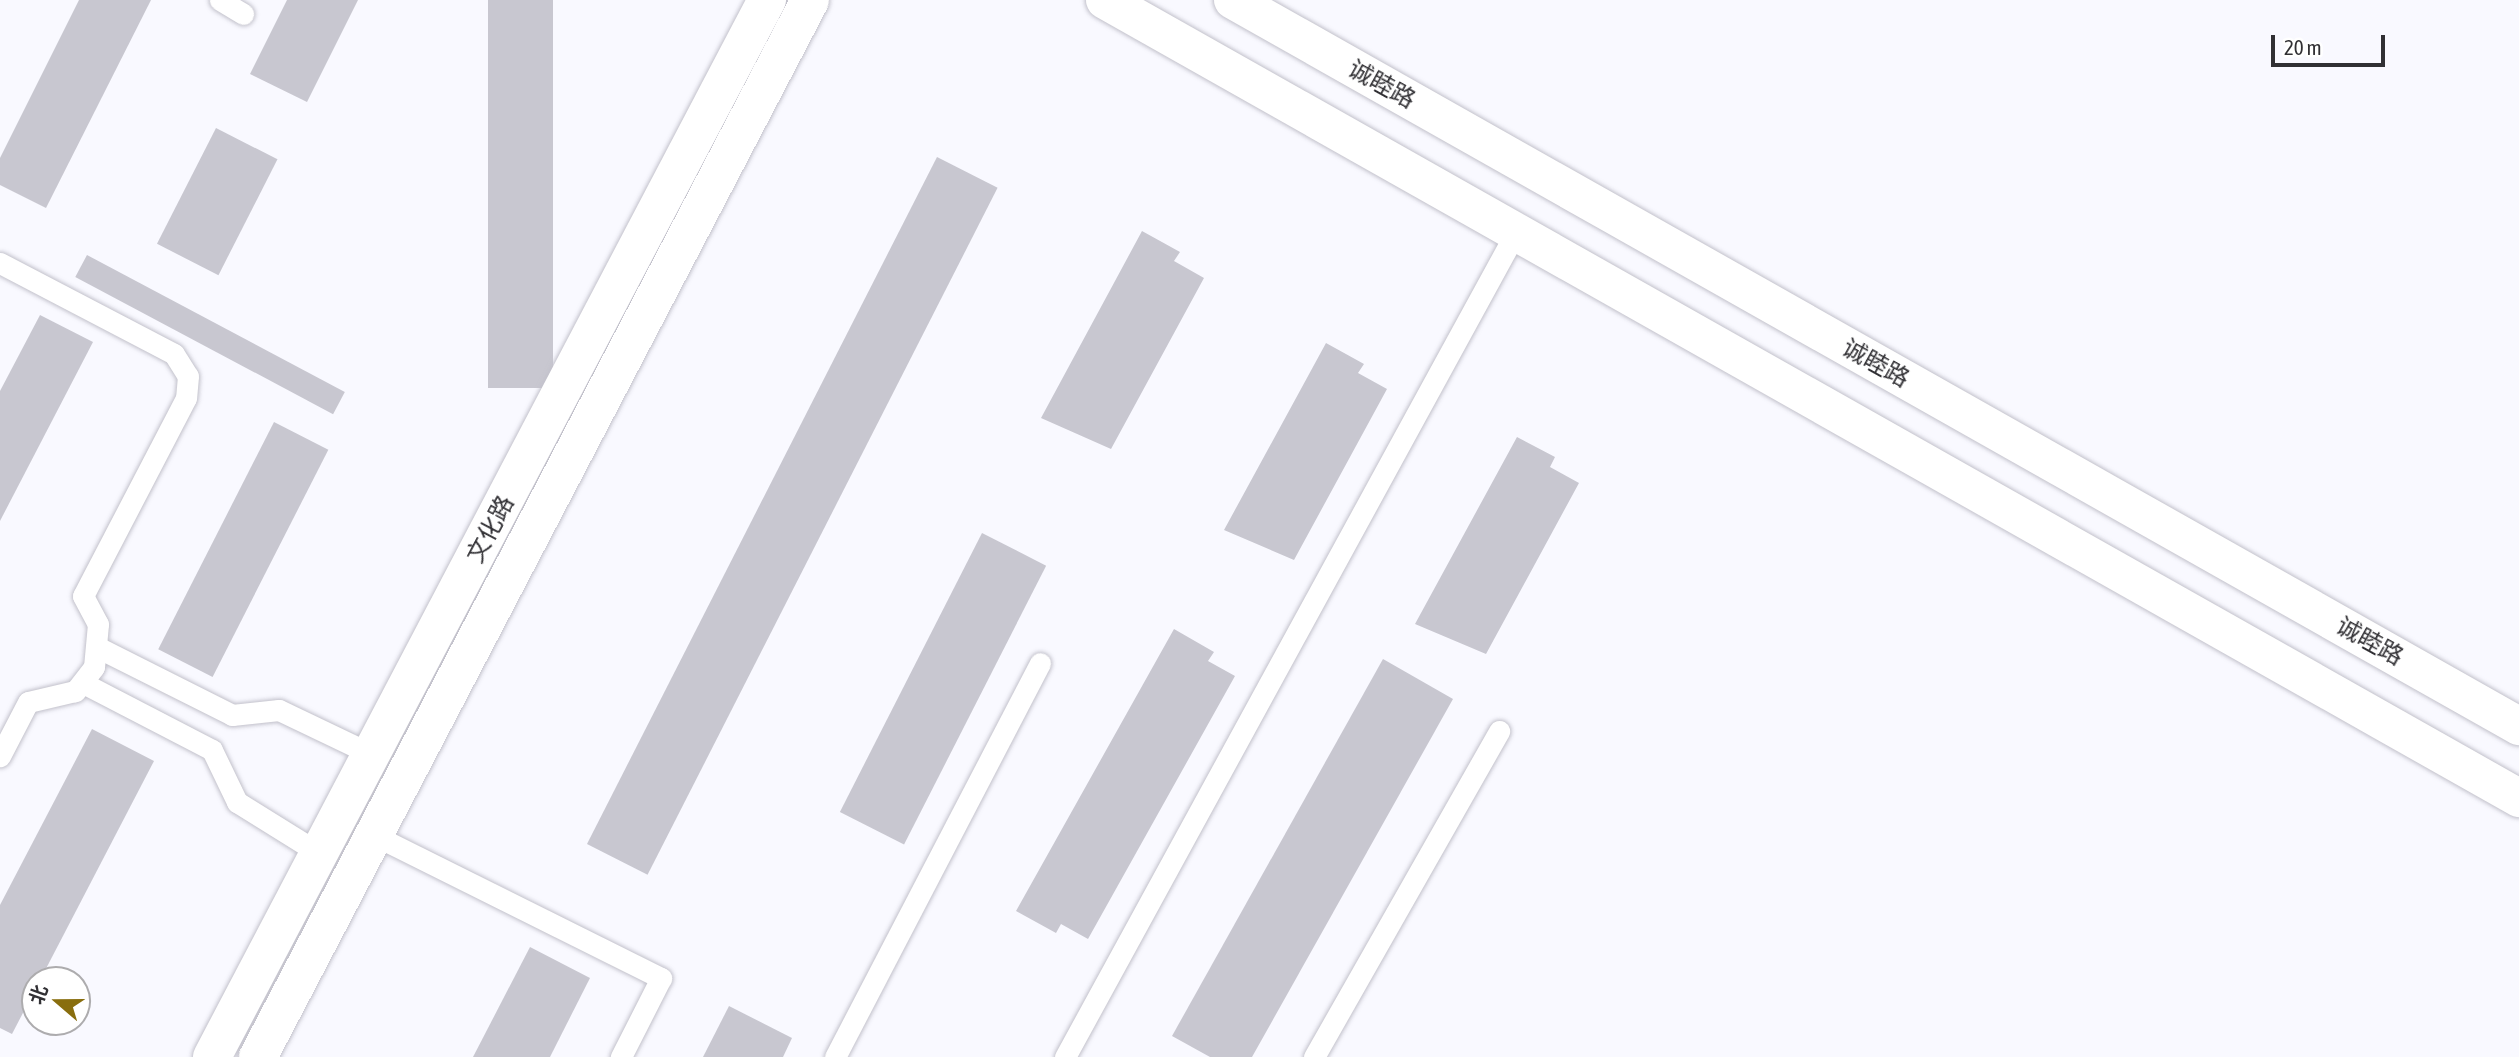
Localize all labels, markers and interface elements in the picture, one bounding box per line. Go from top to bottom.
scale bar [2274,21,2388,65]
text: 20 m [2284,35,2322,59]
street label: 诚睦路 [1344,54,1420,114]
street label: 诚睦路 [1838,333,1914,393]
street label: 文化路 [460,490,520,568]
street label: 诚睦路 [2332,611,2408,671]
north arrow [21,966,91,1036]
text: 北 [25,982,52,1007]

